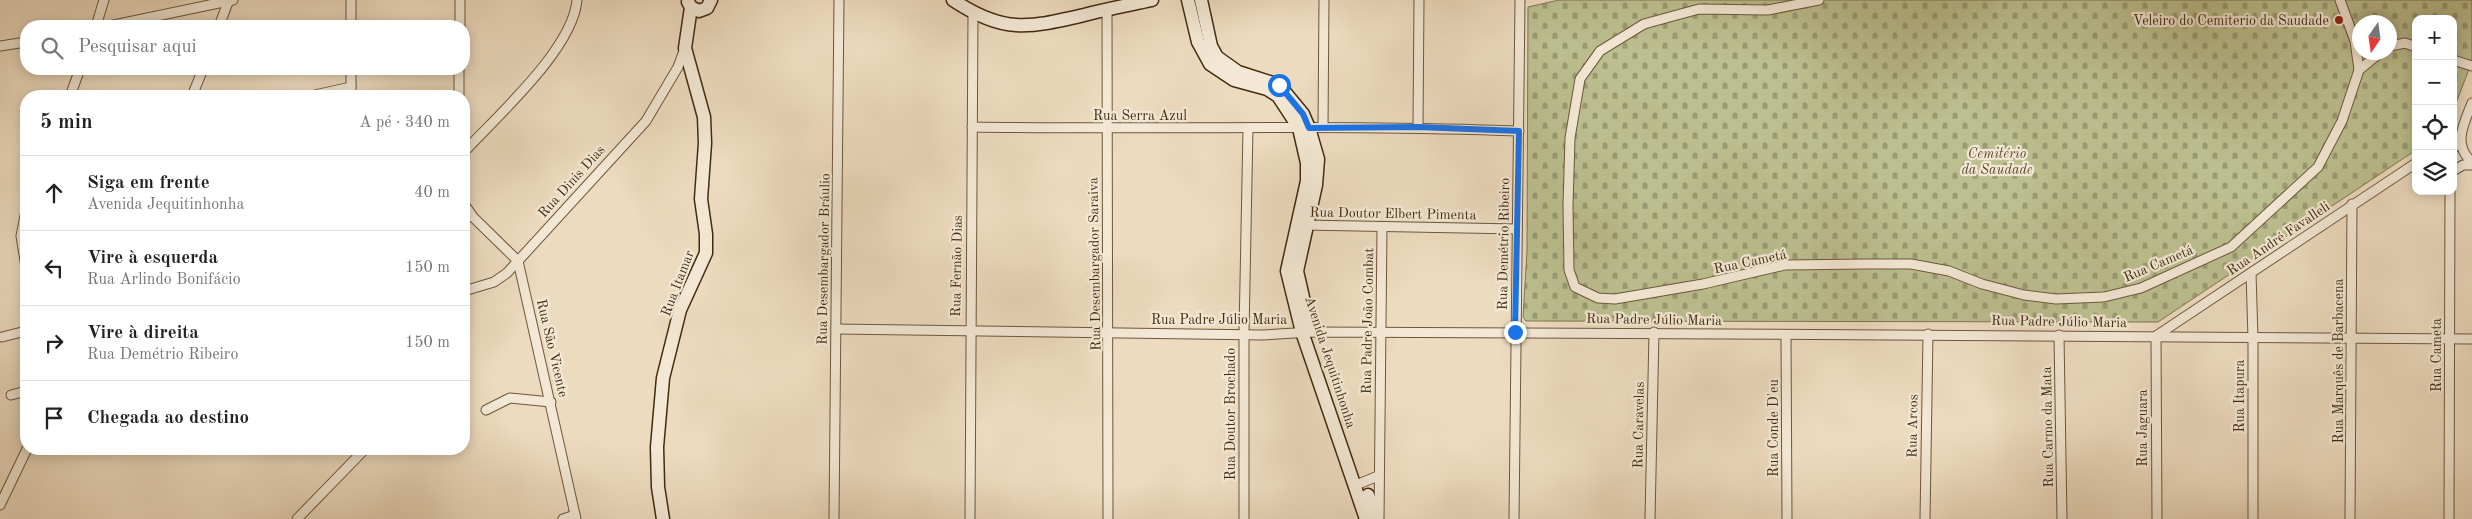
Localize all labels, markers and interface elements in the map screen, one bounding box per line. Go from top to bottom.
place label: Veleiro do Cemiterio da Saudade [2133,14,2329,28]
marker: Veleiro do Cemiterio da Saudade [2333,14,2345,26]
north arrow [2352,15,2397,60]
map controls [2412,15,2457,195]
button: + [2412,15,2457,60]
search box [20,20,470,75]
icon: search [38,34,66,62]
text: Pesquisar aqui [78,38,197,57]
button: − [2412,60,2457,105]
route start [1268,74,1291,97]
button: locate [2412,105,2457,150]
street label: Rua Serra Azul [1093,109,1187,123]
text: 5 min [40,112,93,133]
text: A pé · 340 m [359,115,450,131]
street label: Rua Dinis Dias [536,143,608,221]
park label: Cemitério da Saudade [1961,147,2033,177]
button: layers [2412,150,2457,195]
street label: Rua Desembargador Bráulio [816,173,832,345]
text: Siga em frente [87,174,210,193]
street label: Rua Desembargador Saraiva [1086,177,1104,351]
street label: Rua Demétrio Ribeiro [1496,178,1512,310]
icon: ahead [40,179,68,207]
text: 40 m [414,185,450,201]
text: Avenida Jequitinhonha [87,197,244,213]
street label: Rua André Favalleli [2225,199,2333,278]
street label: Rua Doutor Elbert Pimenta [1309,206,1477,222]
street label: Rua Fernão Dias [949,215,965,317]
street label: Rua Cametá [2122,243,2195,285]
street label: Rua Cametá [1713,247,1788,277]
street label: Rua Itamar [659,248,697,318]
street label: Rua Padre João Combat [1360,248,1376,394]
text: Vire à esquerda [87,249,218,268]
icon: left [40,254,68,282]
text: 150 m [405,260,450,276]
text: Rua Arlindo Bonifácio [87,272,241,288]
street label: Rua Marquês de Barbacena [2332,279,2346,443]
street label: Avenida Jequitinhonha [1302,295,1358,430]
street label: Rua São Vicente [534,298,570,399]
street label: Rua Padre Júlio Maria [1586,312,1722,328]
street label: Rua Padre Júlio Maria [1151,313,1287,327]
street label: Rua Padre Júlio Maria [1991,314,2127,330]
street label: Rua Cameta [2430,318,2444,392]
route end [1504,321,1527,344]
text: Vire à direita [87,324,199,343]
icon: right [40,329,68,357]
text: 150 m [405,335,450,351]
text: Rua Demétrio Ribeiro [87,347,238,363]
street label: Rua Doutor Brochado [1224,348,1238,480]
street label: Rua Itapura [2233,359,2247,433]
street label: Rua Carmo da Mata [2040,366,2056,488]
street label: Rua Conde D'eu [1767,378,1781,477]
street label: Rua Caravelas [1631,381,1647,469]
street label: Rua Jaguara [2136,389,2150,467]
street label: Rua Arcos [1905,394,1921,458]
icon: arrive [40,404,68,432]
text: Chegada ao destino [87,409,249,428]

